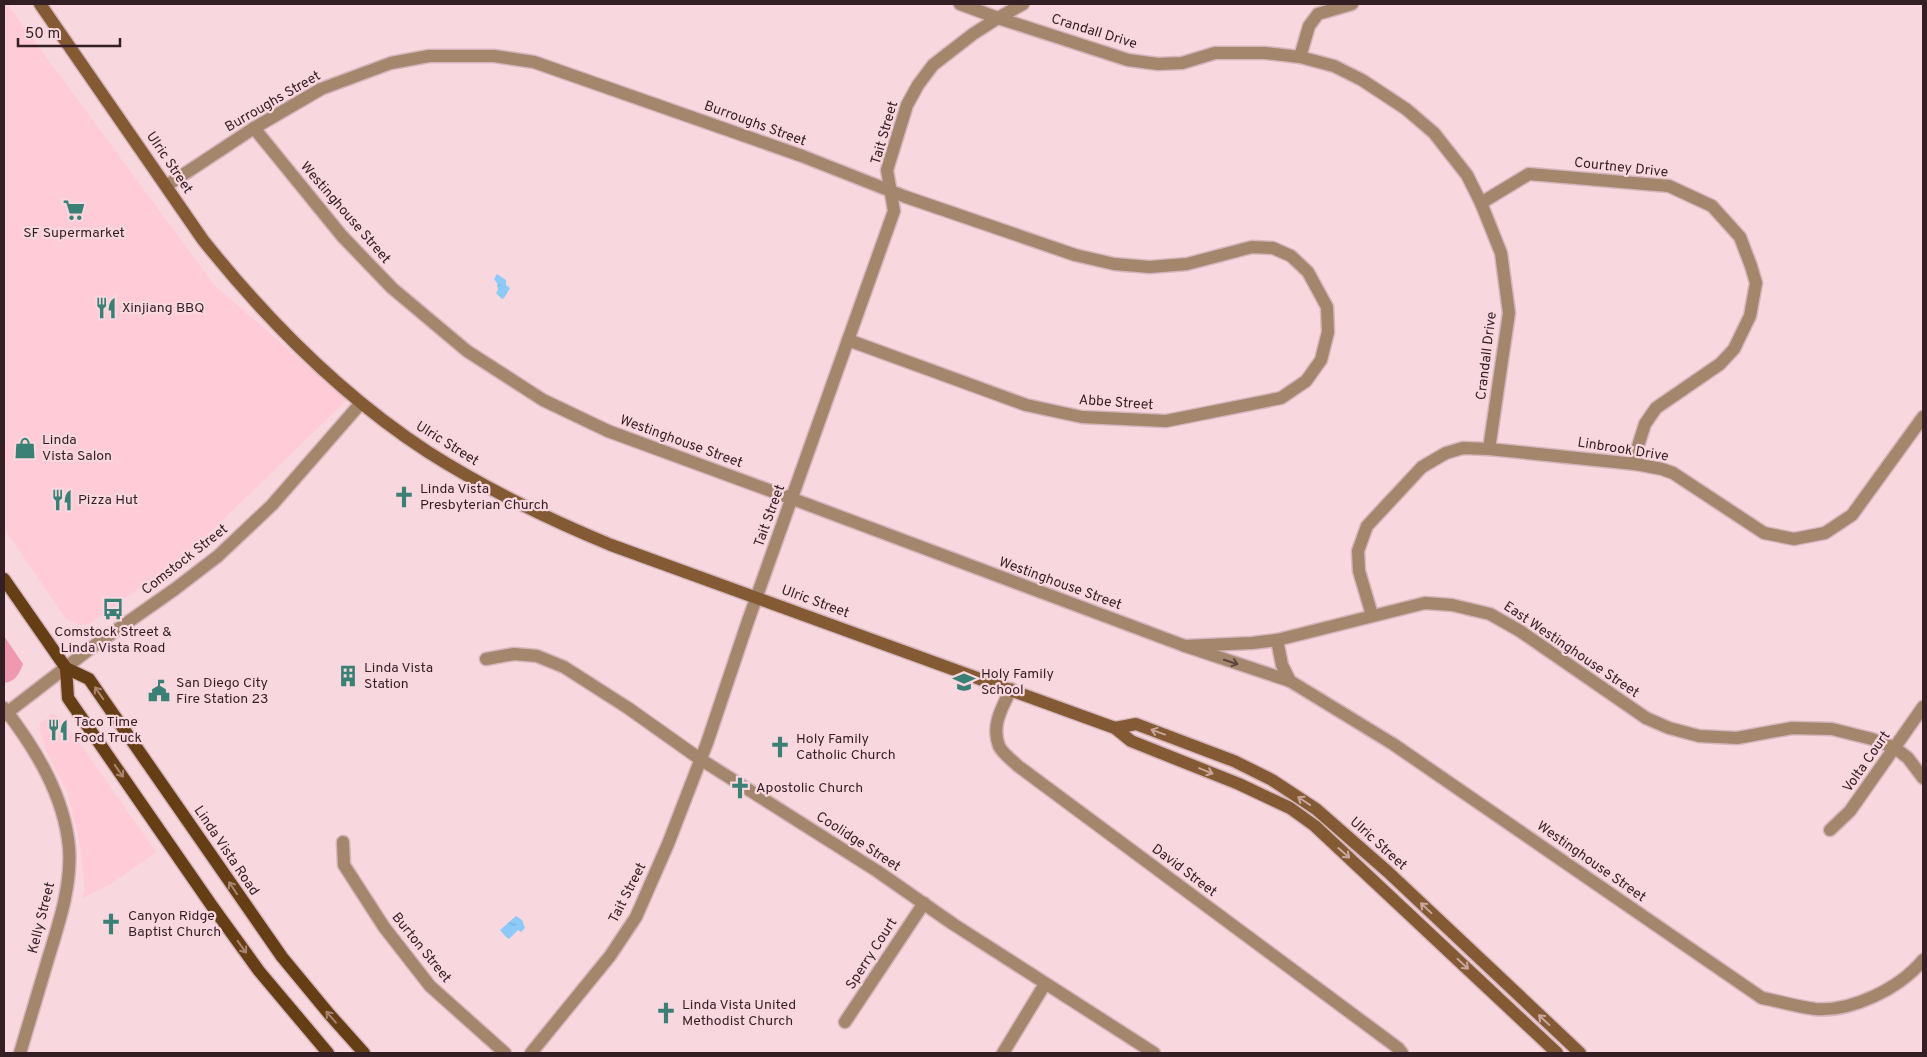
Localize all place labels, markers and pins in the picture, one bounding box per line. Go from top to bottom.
supermarket icon: SF Supermarket [61,197,87,223]
place label: SF Supermarket [23,225,125,242]
restaurant icon: Xinjiang BBQ [93,295,119,321]
place label: Xinjiang BBQ [122,300,204,317]
place label: Linda Vista Salon [42,432,112,465]
shop icon: Linda Vista Salon [12,435,38,461]
place label: Linda Vista Presbyterian Church [420,481,549,514]
church icon: Linda Vista Presbyterian Church [391,484,417,510]
restaurant icon: Pizza Hut [49,487,75,513]
place label: Pizza Hut [78,492,138,509]
bus stop icon: Comstock Street & Linda Vista Road [100,596,126,622]
place label: Comstock Street & Linda Vista Road [54,624,172,657]
place label: Linda Vista Station [364,660,433,693]
building icon: Linda Vista Station [335,663,361,689]
place label: Holy Family School [981,666,1054,699]
school or university icon: Holy Family School [951,669,977,695]
place label: San Diego City Fire Station 23 [176,675,268,708]
public building icon: San Diego City Fire Station 23 [146,678,172,704]
place label: Taco Time Food Truck [74,714,142,747]
restaurant icon: Taco Time Food Truck [45,717,71,743]
place label: Holy Family Catholic Church [796,731,896,764]
church icon: Holy Family Catholic Church [767,734,793,760]
church icon: Apostolic Church [727,775,753,801]
place label: Apostolic Church [756,780,863,797]
place label: Canyon Ridge Baptist Church [128,908,221,941]
church icon: Canyon Ridge Baptist Church [98,911,124,937]
place label: Linda Vista United Methodist Church [682,997,796,1030]
church icon: Linda Vista United Methodist Church [653,1000,679,1026]

